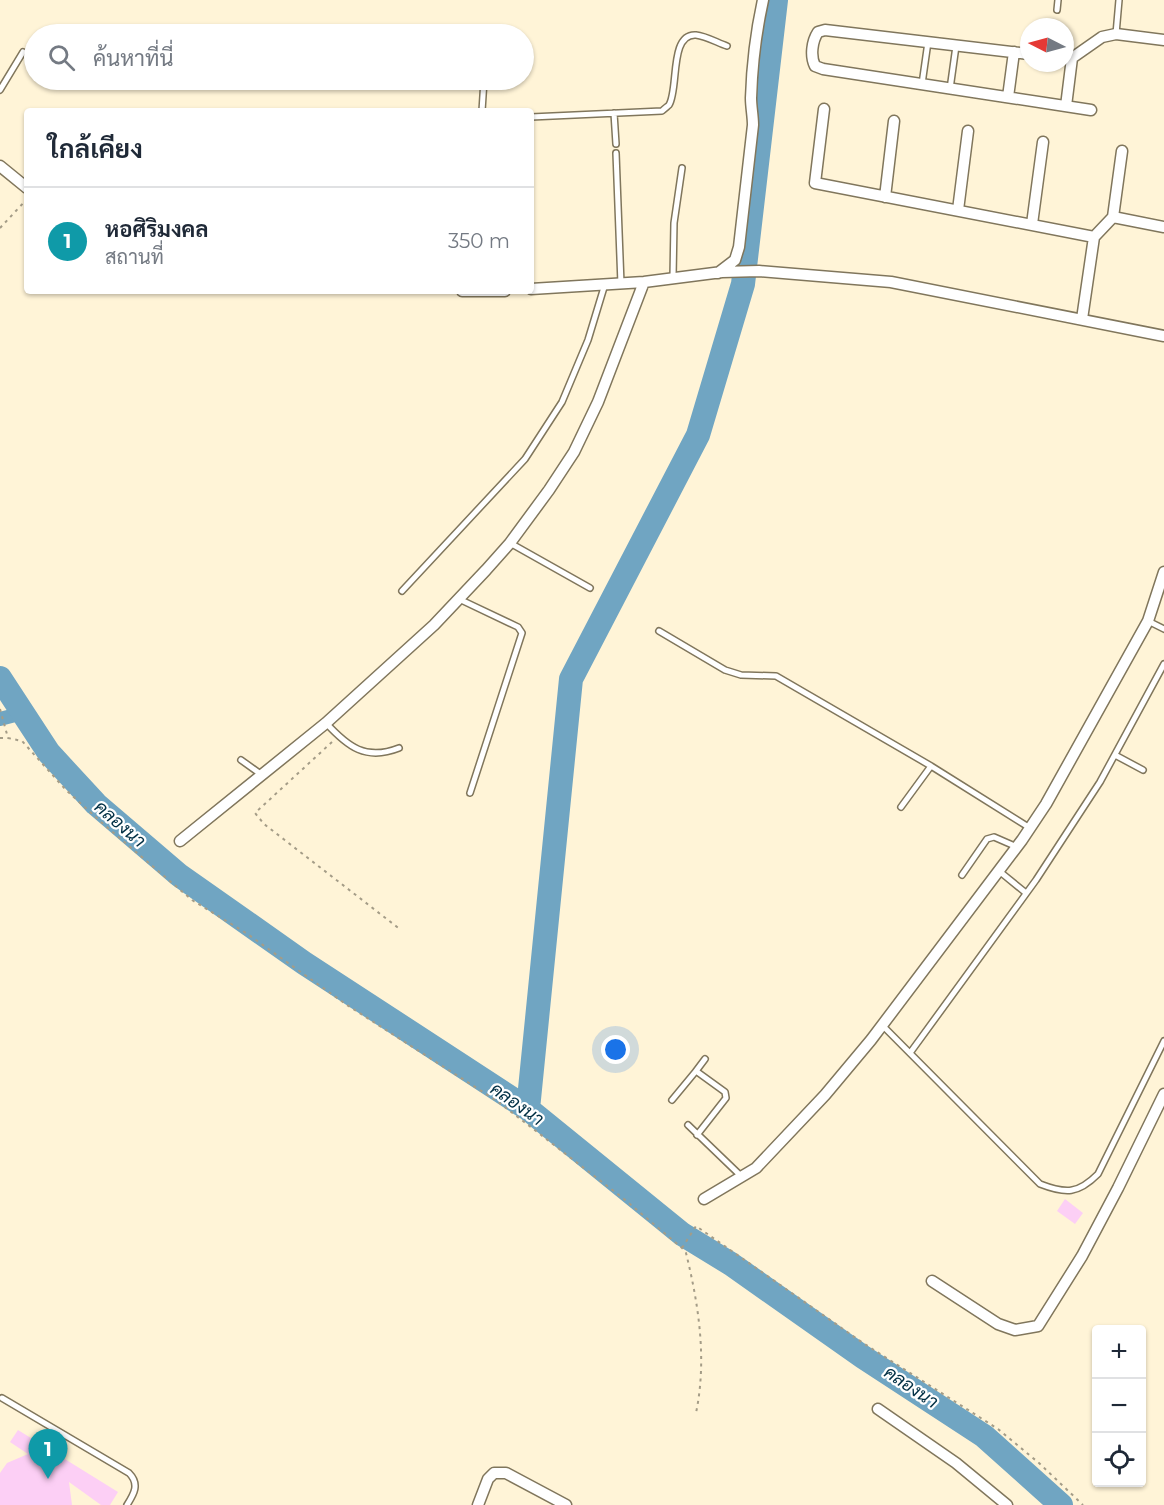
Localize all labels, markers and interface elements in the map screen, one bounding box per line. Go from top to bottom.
north arrow [1020,18,1074,72]
search box [24,24,534,90]
icon: search [45,41,78,74]
text: ค้นหาที่นี่ [93,45,173,72]
text: ใกล้เคียง [48,133,143,165]
text: หอศิริมงคล [105,216,209,243]
text: 1 [64,229,71,253]
text: 350 m [448,229,510,253]
text: สถานที่ [105,245,164,269]
water label: คลองนา [90,796,150,852]
your location [601,1035,630,1064]
water label: คลองนา [486,1078,548,1130]
map controls [1092,1325,1146,1487]
button: + [1092,1325,1146,1379]
water label: คลองนา [880,1361,942,1413]
button: − [1092,1379,1146,1433]
pin: 1 [28,1430,68,1479]
button: locate [1092,1433,1146,1487]

